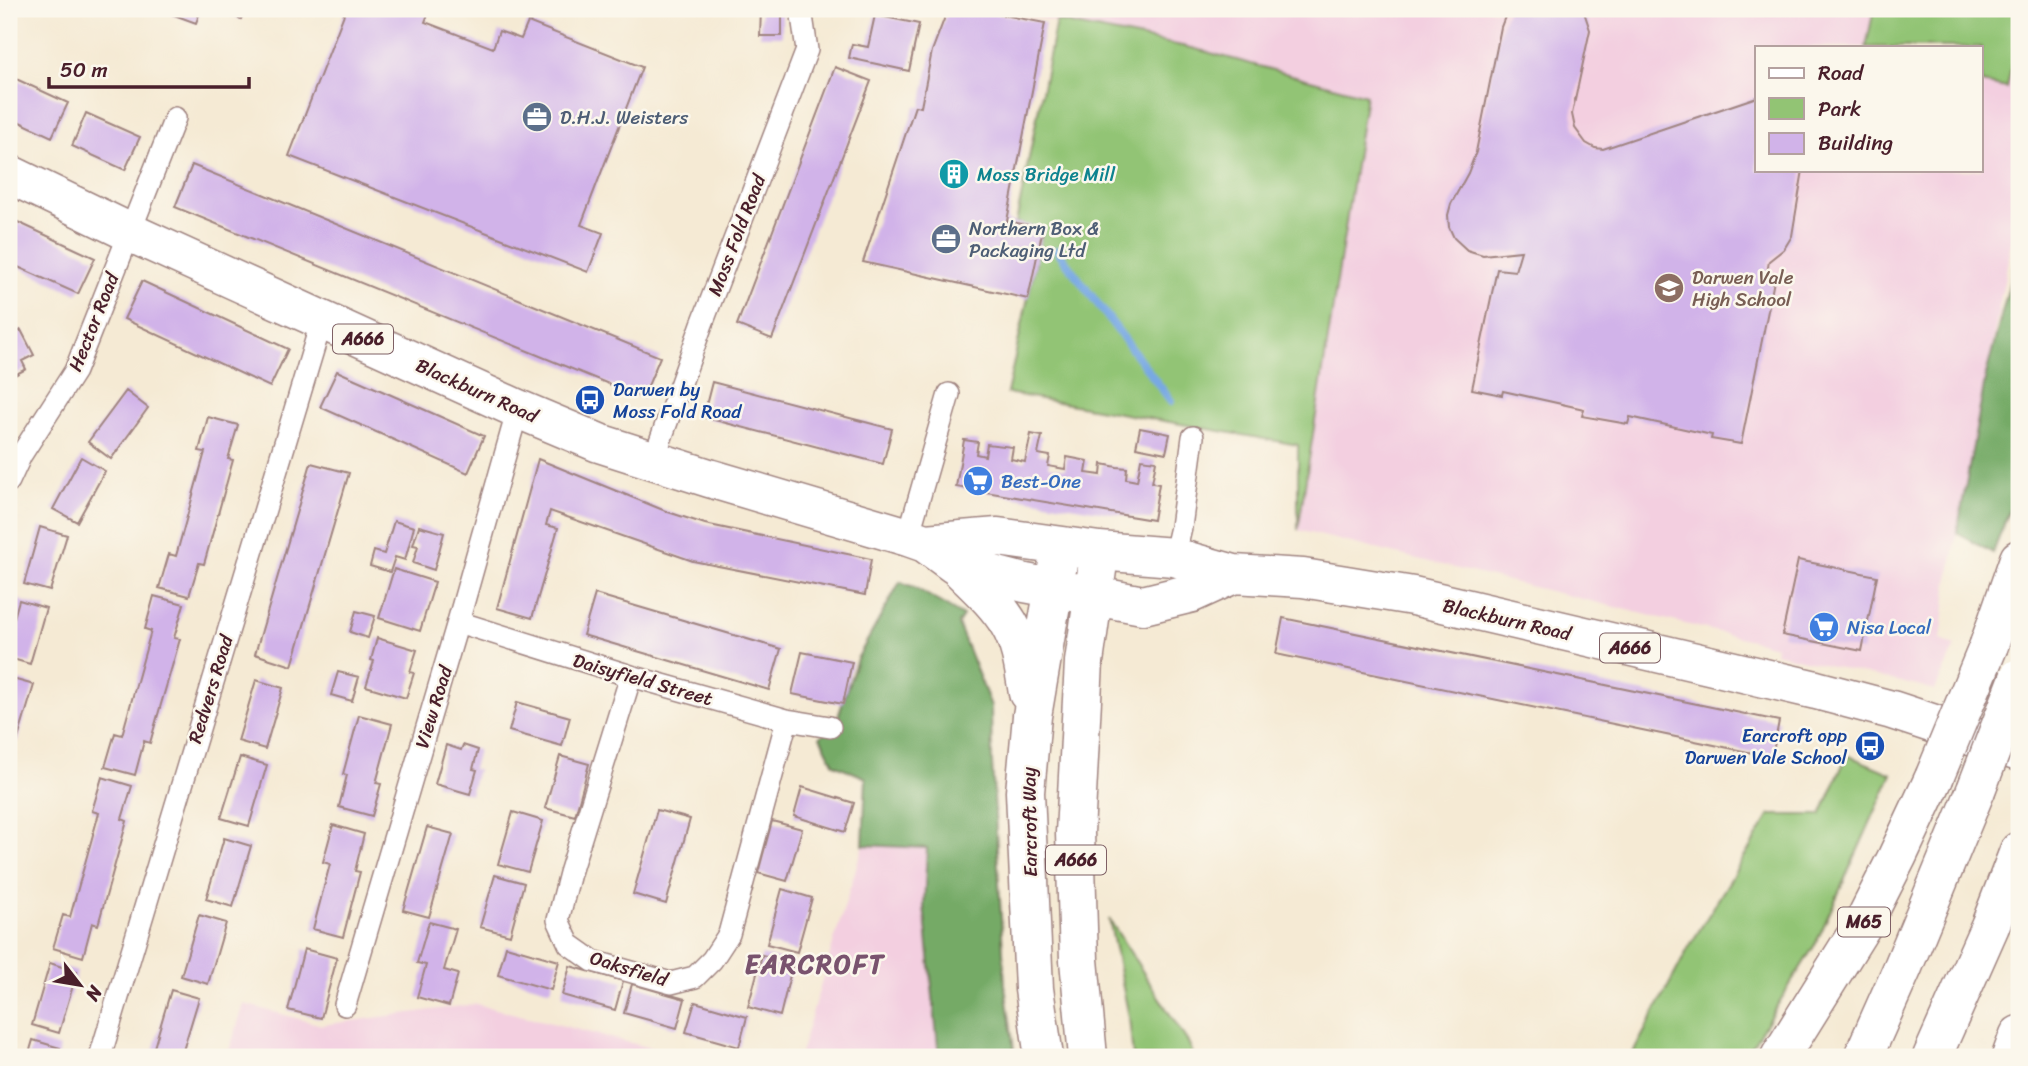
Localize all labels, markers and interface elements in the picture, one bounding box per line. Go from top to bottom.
scale bar [49,46,248,90]
legend [1755,46,1982,172]
text: 50 m [60,51,108,89]
text: Road [1818,54,1865,92]
text: Park [1818,90,1861,128]
office icon: D.H.J. Weisters [520,100,554,134]
place label: D.H.J. Weisters [560,101,689,134]
text: Building [1818,124,1894,162]
building icon: Moss Bridge Mill [937,157,971,191]
place label: Moss Bridge Mill [977,158,1116,191]
street label: Moss Fold Road [698,168,775,301]
place label: Northern Box & Packaging Ltd [969,212,1099,267]
office icon: Northern Box & Packaging Ltd [929,222,963,256]
place label: Darwen Vale High School [1692,261,1794,316]
street label: Hector Road [59,266,129,377]
school or university icon: Darwen Vale High School [1652,271,1686,305]
road number: A666 [333,324,393,354]
street label: Blackburn Road [410,349,545,433]
place label: Darwen by Moss Fold Road [613,373,742,428]
bus stop icon: Darwen by Moss Fold Road [573,383,607,417]
supermarket icon: Best-One [961,464,995,498]
place label: Best-One [1001,465,1081,498]
street label: Blackburn Road [1440,589,1576,651]
supermarket icon: Nisa Local [1807,610,1841,644]
place label: Nisa Local [1847,611,1932,644]
street label: Redvers Road [178,630,243,747]
road number: A666 [1600,634,1660,662]
street label: Daisyfield Street [569,644,717,715]
street label: View Road [405,661,462,753]
place label: Earcroft opp Darwen Vale School [1685,719,1848,774]
bus stop icon: Earcroft opp Darwen Vale School [1853,729,1887,763]
street label: Earcroft Way [1012,767,1047,877]
road number: A666 [1046,846,1106,874]
road number: M65 [1838,908,1890,937]
street label: Oaksfield [586,941,674,997]
district label: EARCROFT [745,941,886,987]
north arrow [46,950,116,1020]
text: N [76,978,112,1008]

